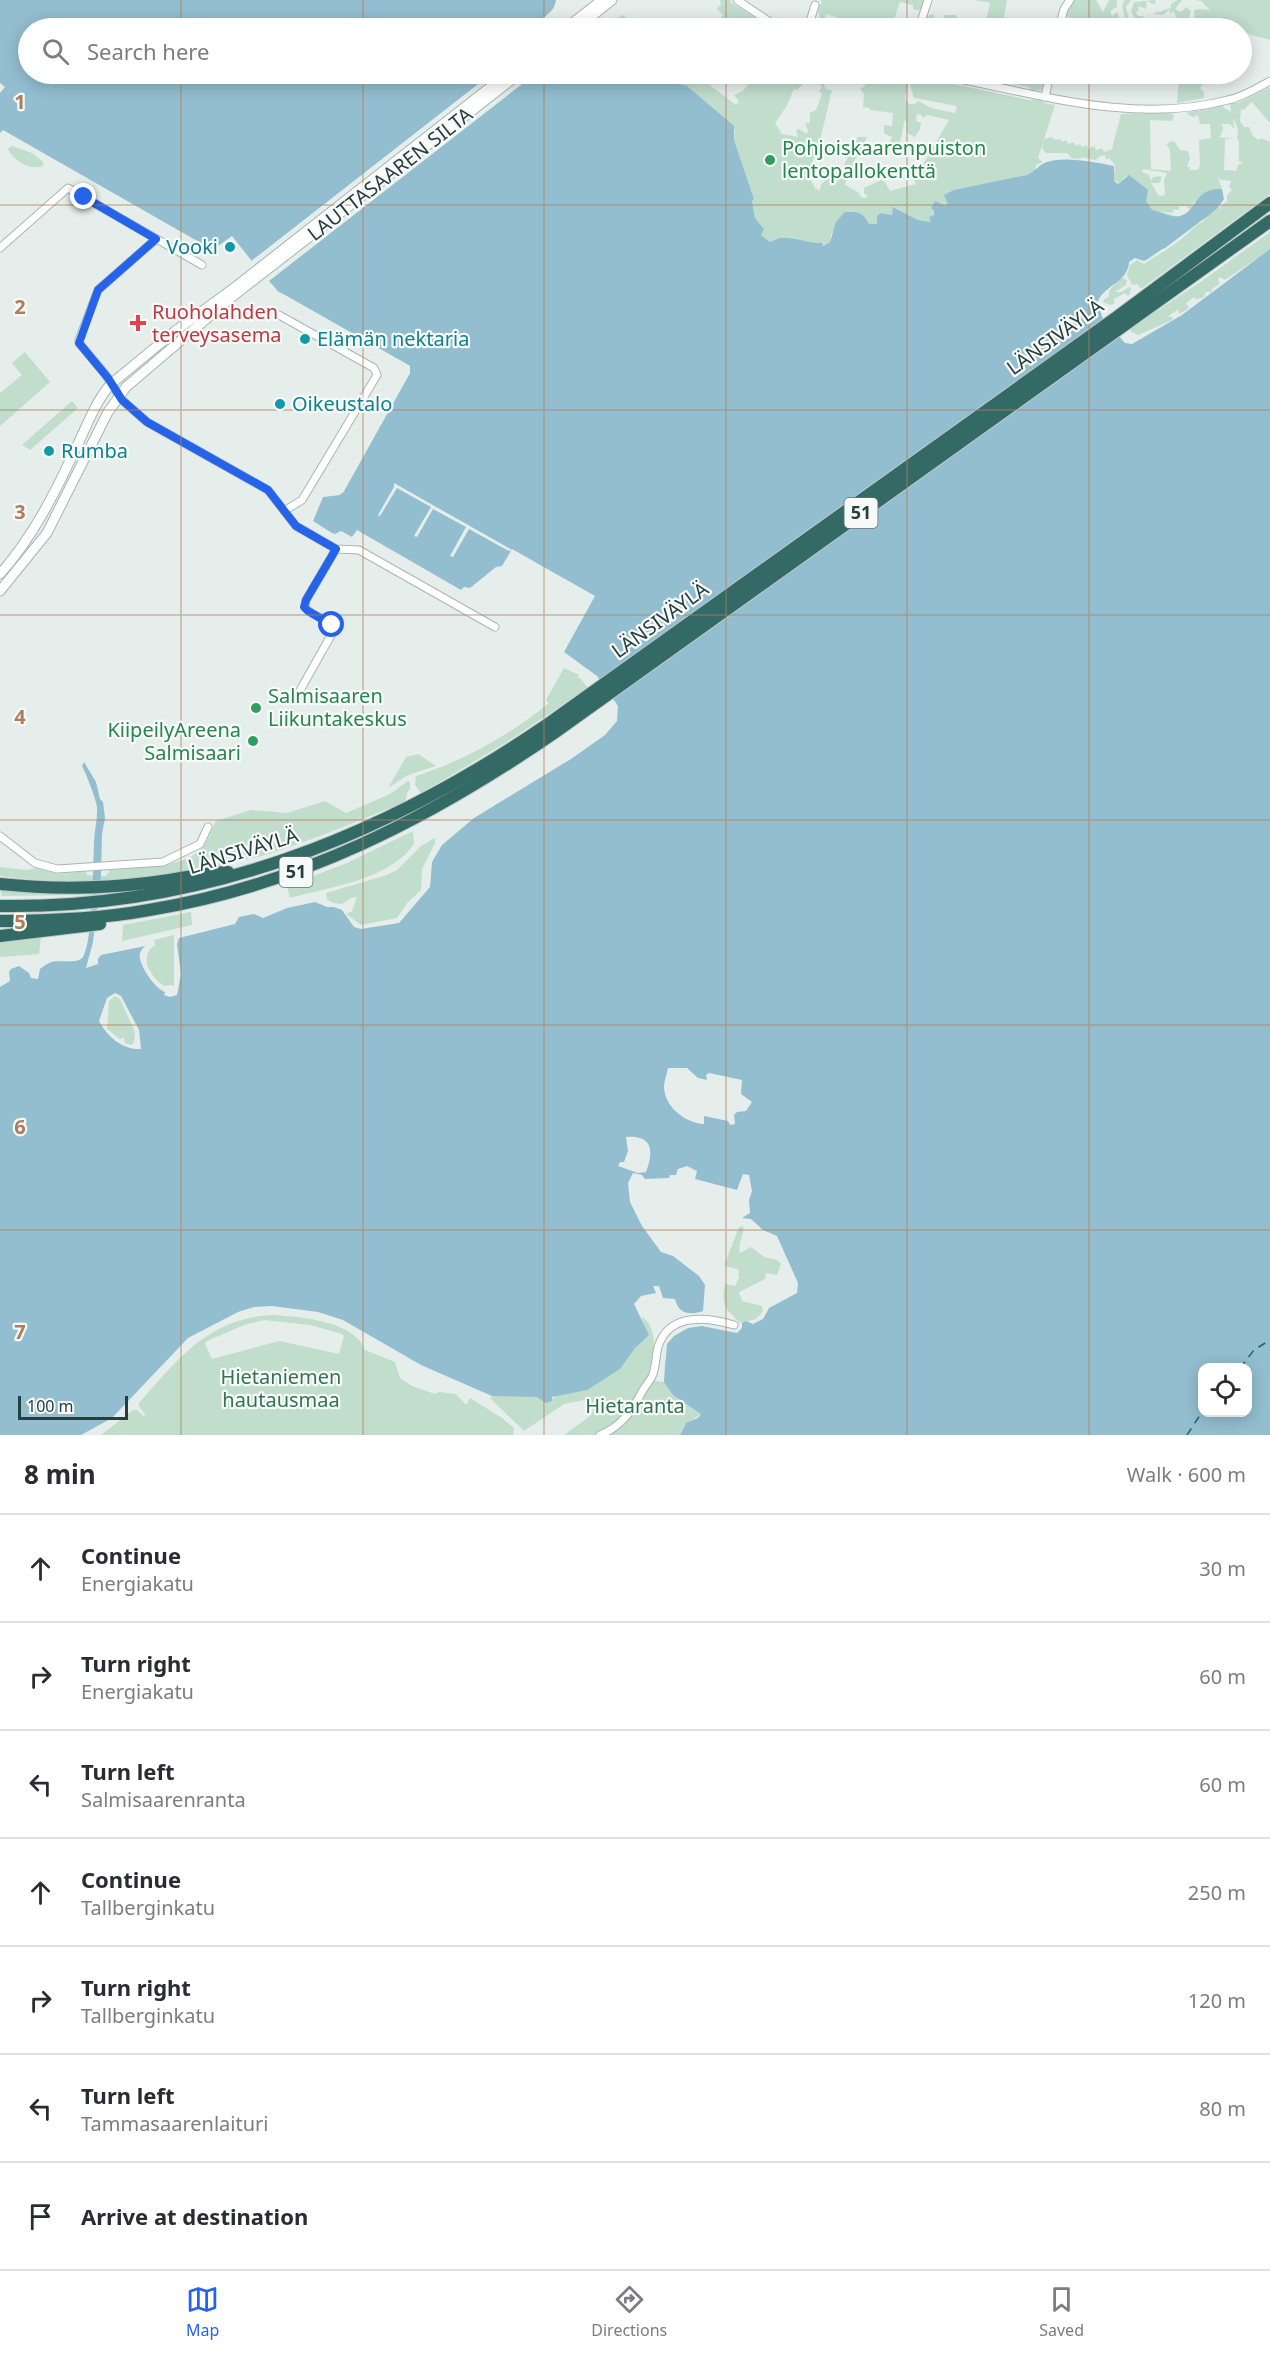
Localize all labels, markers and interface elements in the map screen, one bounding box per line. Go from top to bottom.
search box [18,18,1252,84]
icon: search [39,35,72,68]
text: Search here [87,36,209,66]
text: 1 [14,88,26,115]
street label: LAUTTASAAREN SILTA [301,100,478,247]
place label: Pohjoiskaarenpuiston lentopallokenttä [782,134,986,184]
marker: Pohjoiskaarenpuiston lentopallokenttä [763,153,777,167]
route end [70,183,96,209]
place label: Vooki [166,233,218,260]
marker: Vooki [223,240,237,254]
street label: LÄNSIVÄYLÄ [1001,292,1109,381]
text: 2 [14,293,26,320]
place label: Ruoholahden terveysasema [152,298,282,348]
marker: Ruoholahden terveysasema [129,314,147,332]
place label: Elämän nektaria [317,325,469,352]
marker: Elämän nektaria [298,332,312,346]
place label: Oikeustalo [292,390,392,417]
marker: Oikeustalo [273,397,287,411]
place label: Rumba [61,437,128,464]
marker: Rumba [42,444,56,458]
text: 3 [14,498,26,525]
road number: 51 [844,498,878,528]
street label: LÄNSIVÄYLÄ [606,575,714,664]
route start [318,611,344,637]
place label: Salmisaaren Liikuntakeskus [268,682,407,732]
marker: Salmisaaren Liikuntakeskus [249,701,263,715]
text: 4 [14,703,26,730]
place label: KiipeilyAreena Salmisaari [107,716,241,766]
marker: KiipeilyAreena Salmisaari [246,734,260,748]
street label: LÄNSIVÄYLÄ [185,821,301,880]
road number: 51 [280,857,312,887]
text: 5 [14,908,26,935]
text: 6 [14,1113,26,1140]
text: 7 [14,1318,26,1345]
park label: Hietaniemen hautausmaa [221,1363,341,1413]
map controls [1198,1363,1252,1417]
button: locate [1198,1363,1252,1417]
park label: Hietaranta [585,1392,685,1419]
scale bar [18,1393,128,1420]
text: 100 m [27,1395,74,1417]
text: 8 min [24,1456,96,1492]
text: Walk · 600 m [1127,1461,1246,1488]
text: Continue [81,1540,181,1570]
icon: ahead [24,1552,57,1585]
text: 30 m [1199,1555,1246,1582]
text: Energiakatu [81,1570,194,1597]
text: Turn right [81,1648,191,1678]
icon: right [24,1660,57,1693]
text: 60 m [1199,1663,1246,1690]
text: Energiakatu [81,1678,194,1705]
text: Turn left [81,1756,175,1786]
icon: left [24,1768,57,1801]
text: 60 m [1199,1771,1246,1798]
text: Salmisaarenranta [81,1786,246,1813]
text: Continue [81,1864,181,1894]
icon: ahead [24,1876,57,1909]
text: 250 m [1188,1879,1246,1906]
text: Tallberginkatu [81,1894,215,1921]
text: Turn right [81,1972,191,2002]
icon: right [24,1984,57,2017]
text: 120 m [1188,1987,1246,2014]
text: Tallberginkatu [81,2002,215,2029]
text: Turn left [81,2080,175,2110]
icon: left [24,2092,57,2125]
text: 80 m [1199,2095,1246,2122]
text: Tammasaarenlaituri [81,2110,268,2137]
icon: arrive [24,2200,57,2233]
text: Arrive at destination [81,2201,308,2231]
tab: Map [186,2283,219,2341]
tab: Directions [591,2283,667,2341]
tab: Saved [1039,2283,1084,2341]

